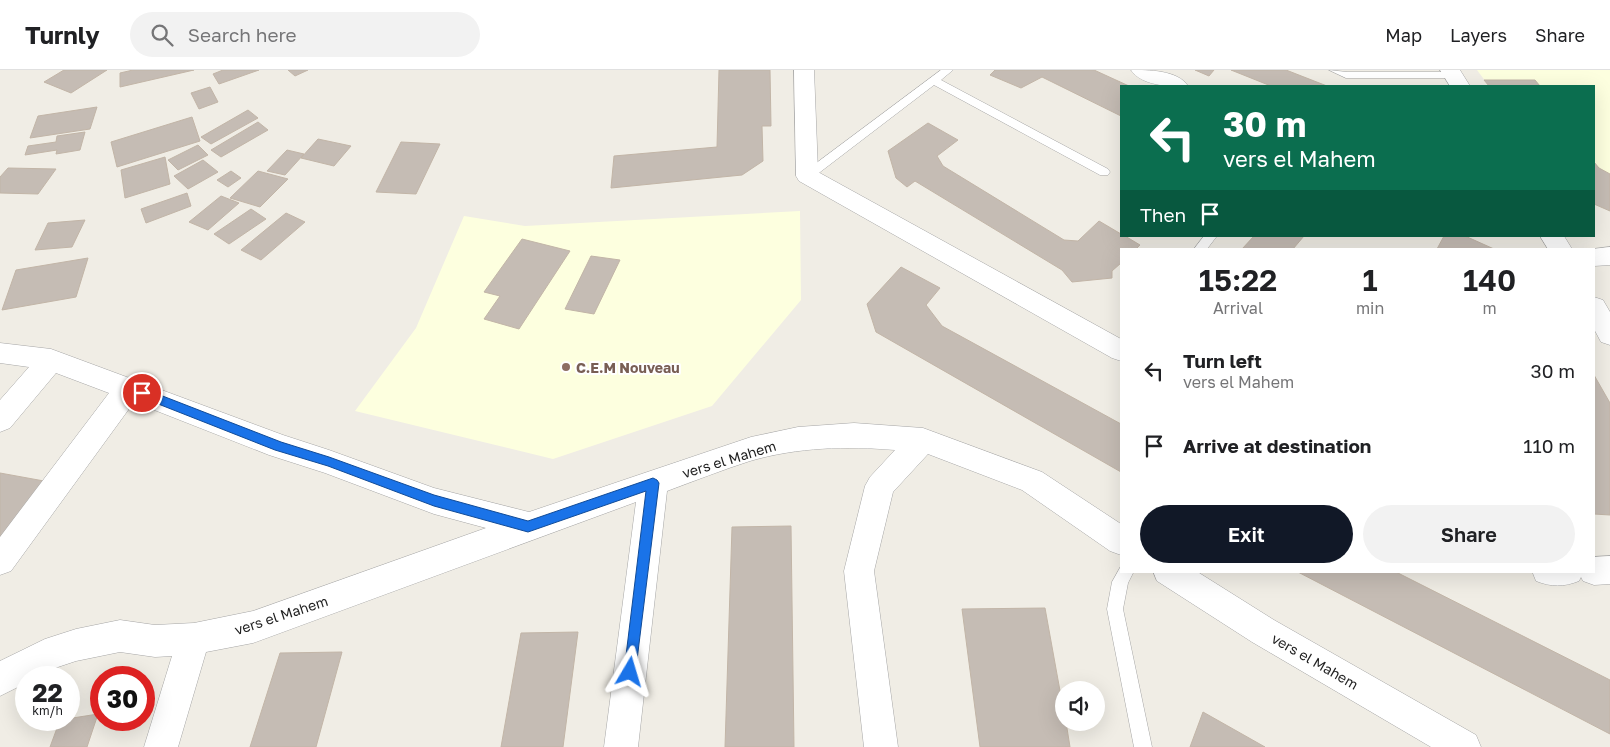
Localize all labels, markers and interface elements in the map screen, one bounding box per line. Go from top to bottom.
search box [130,12,480,57]
text: Turnly [25,20,100,49]
icon: search [148,21,176,49]
text: Search here [188,23,297,46]
text: Map [1385,24,1422,46]
text: Layers [1450,24,1507,46]
text: Share [1535,24,1585,46]
text: 30 m [1223,103,1306,145]
icon: left [1140,105,1205,170]
text: vers el Mahem [1223,145,1376,172]
icon: arrive [1196,200,1224,228]
text: Then [1140,203,1186,226]
text: 15:22 [1199,262,1277,298]
text: 1 [1363,262,1378,298]
text: 140 [1463,262,1516,298]
text: Arrival [1213,298,1263,318]
text: min [1356,298,1384,318]
text: m [1483,298,1497,318]
text: Turn left [1183,349,1262,372]
icon: left [1140,357,1168,385]
place label: C.E.M Nouveau [576,359,680,376]
text: 30 m [1531,359,1575,382]
marker: C.E.M Nouveau [560,361,572,373]
pin [121,372,163,414]
text: vers el Mahem [1183,372,1294,392]
icon: arrive [128,379,156,407]
icon: arrive [1140,432,1168,460]
text: Arrive at destination [1183,434,1371,457]
text: 110 m [1523,434,1575,457]
street label: vers el Mahem [680,437,778,481]
button: Exit [1140,505,1353,563]
button: Share [1363,505,1575,563]
street label: vers el Mahem [232,592,330,638]
street label: vers el Mahem [1269,629,1361,693]
position arrow [603,645,655,697]
speed limit sign: 30 [90,666,155,731]
text: 22 [32,677,63,708]
map controls [1055,681,1105,731]
button: sound [1055,681,1105,731]
text: km/h [32,703,63,718]

